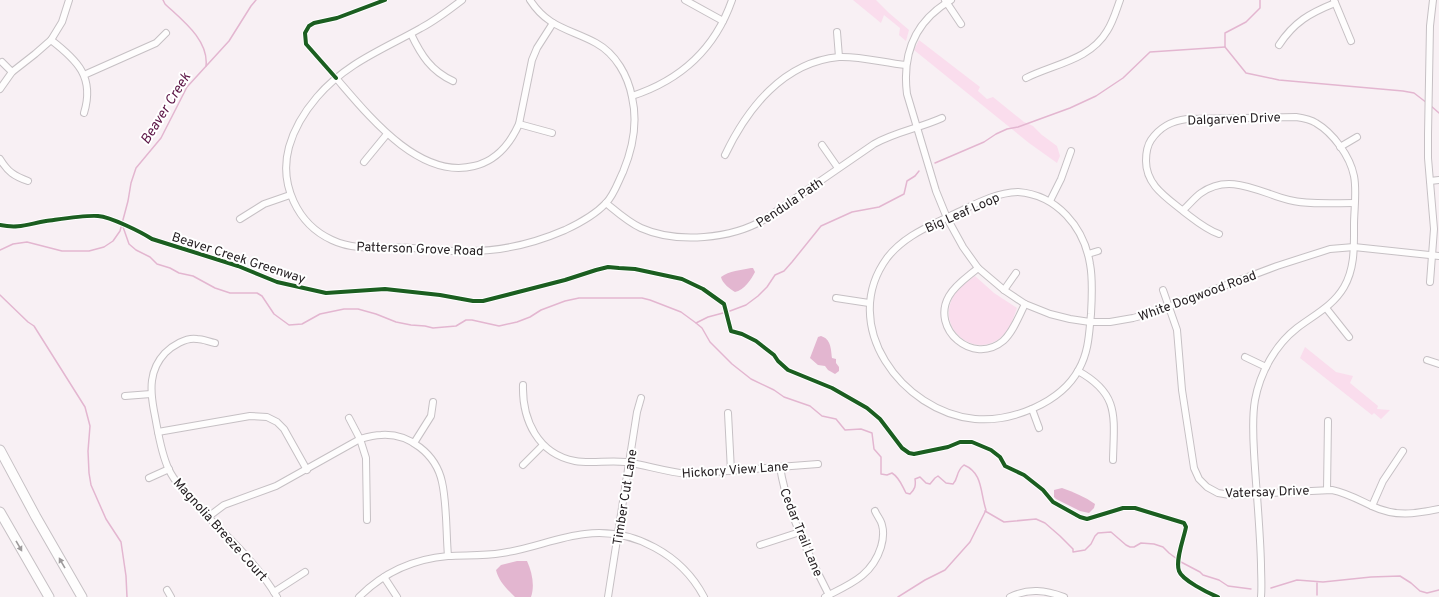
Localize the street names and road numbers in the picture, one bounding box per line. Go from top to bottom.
street label: Dalgarven Drive [1187,110,1281,130]
street label: Pendula Path [754,175,827,232]
street label: Big Leaf Loop [923,190,1003,237]
street label: Beaver Creek Greenway [170,230,307,288]
street label: Patterson Grove Road [356,240,484,260]
street label: White Dogwood Road [1136,268,1259,326]
street label: Timber Cut Lane [610,448,641,547]
street label: Hickory View Lane [681,459,789,483]
street label: Magnolia Breeze Court [169,476,270,585]
street label: Vatersay Drive [1225,484,1310,502]
street label: Cedar Trail Lane [775,486,825,579]

